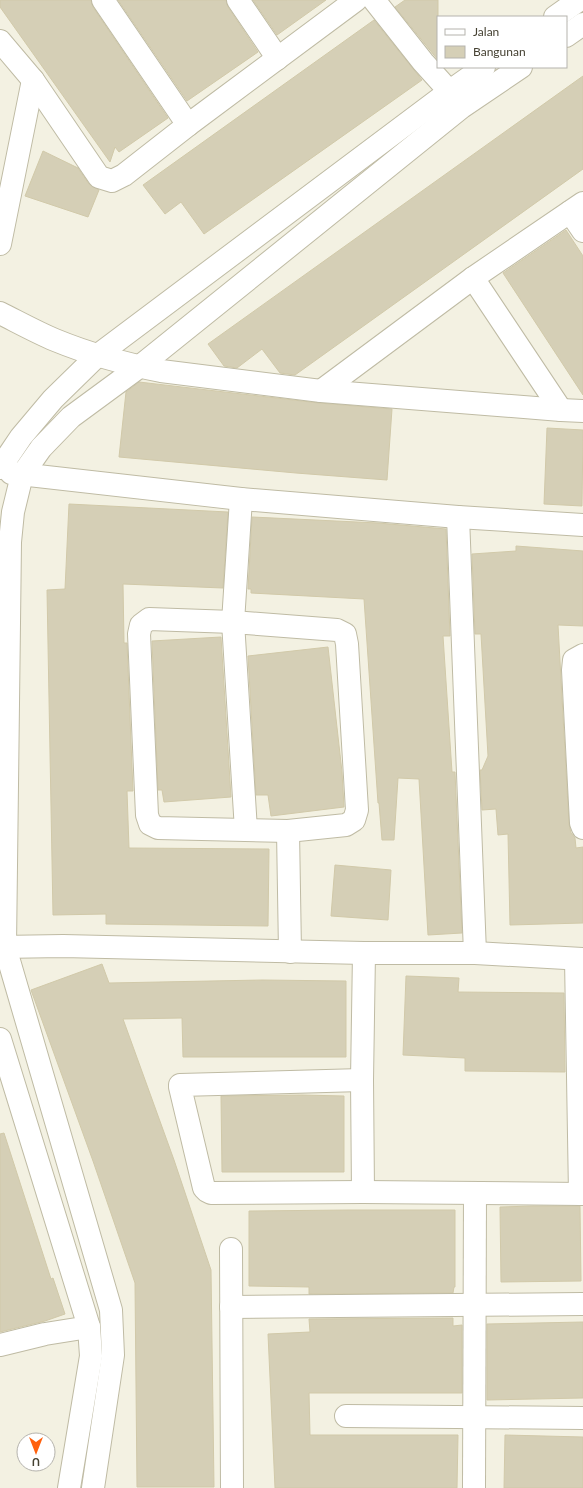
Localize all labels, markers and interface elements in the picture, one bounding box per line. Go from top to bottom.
legend [437,16,567,68]
text: Jalan [473,24,499,39]
text: Bangunan [473,44,526,59]
north arrow [16,1432,56,1472]
text: U [32,1456,40,1469]

